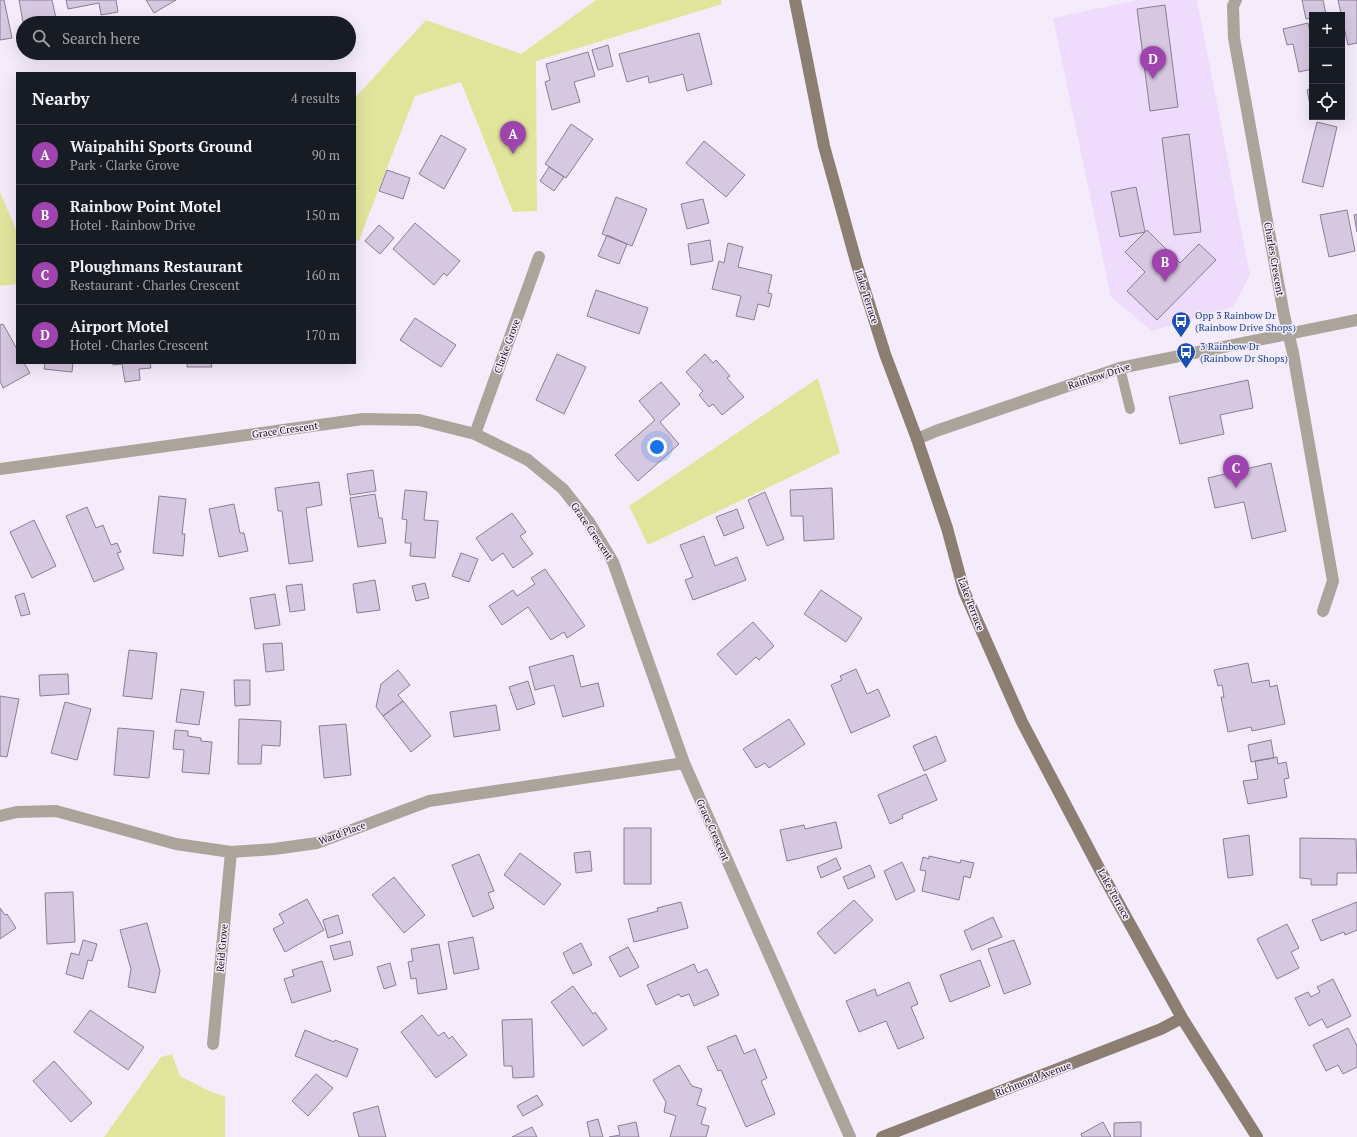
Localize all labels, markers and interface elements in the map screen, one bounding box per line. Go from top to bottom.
map controls [1309,12,1345,120]
button: + [1309,12,1345,48]
search box [16,16,356,60]
icon: search [30,27,52,49]
text: Search here [62,28,140,48]
pin: D [1140,46,1166,79]
button: − [1309,48,1345,84]
button: locate [1309,84,1345,120]
text: Nearby [32,87,90,110]
text: 4 results [291,89,340,107]
pin: A [500,121,526,154]
text: Waipahihi Sports Ground [70,136,252,156]
text: A [40,146,50,164]
text: 90 m [312,146,340,164]
text: Park · Clarke Grove [70,156,179,174]
text: Rainbow Point Motel [70,196,221,216]
text: B [41,206,49,224]
text: 150 m [305,206,340,224]
text: Hotel · Rainbow Drive [70,216,195,234]
street label: Charles Crescent [1261,221,1287,297]
pin: B [1152,249,1178,282]
text: Ploughmans Restaurant [70,256,243,276]
text: C [41,266,49,284]
text: 160 m [305,266,340,284]
street label: Lake Terrace [852,268,882,326]
text: Restaurant · Charles Crescent [70,276,240,294]
place label: Opp 3 Rainbow Dr (Rainbow Drive Shops) [1195,309,1296,334]
bus stop icon: Opp 3 Rainbow Dr (Rainbow Drive Shops) [1170,310,1192,338]
text: Airport Motel [70,316,169,336]
street label: Clarke Grove [491,317,523,375]
text: D [40,326,50,344]
text: 170 m [305,326,340,344]
text: Hotel · Charles Crescent [70,336,208,354]
place label: 3 Rainbow Dr (Rainbow Dr Shops) [1200,340,1288,365]
bus stop icon: 3 Rainbow Dr (Rainbow Dr Shops) [1175,341,1197,369]
street label: Rainbow Drive [1066,360,1132,392]
street label: Grace Crescent [251,419,319,441]
your location [647,437,667,457]
pin: C [1223,455,1249,488]
street label: Grace Crescent [568,500,616,562]
street label: Lake Terrace [955,576,987,632]
street label: Grace Crescent [694,797,733,863]
street label: Ward Place [317,818,367,848]
street label: Lake Terrace [1095,866,1133,922]
street label: Reid Grove [213,923,231,973]
street label: Richmond Avenue [993,1058,1073,1100]

